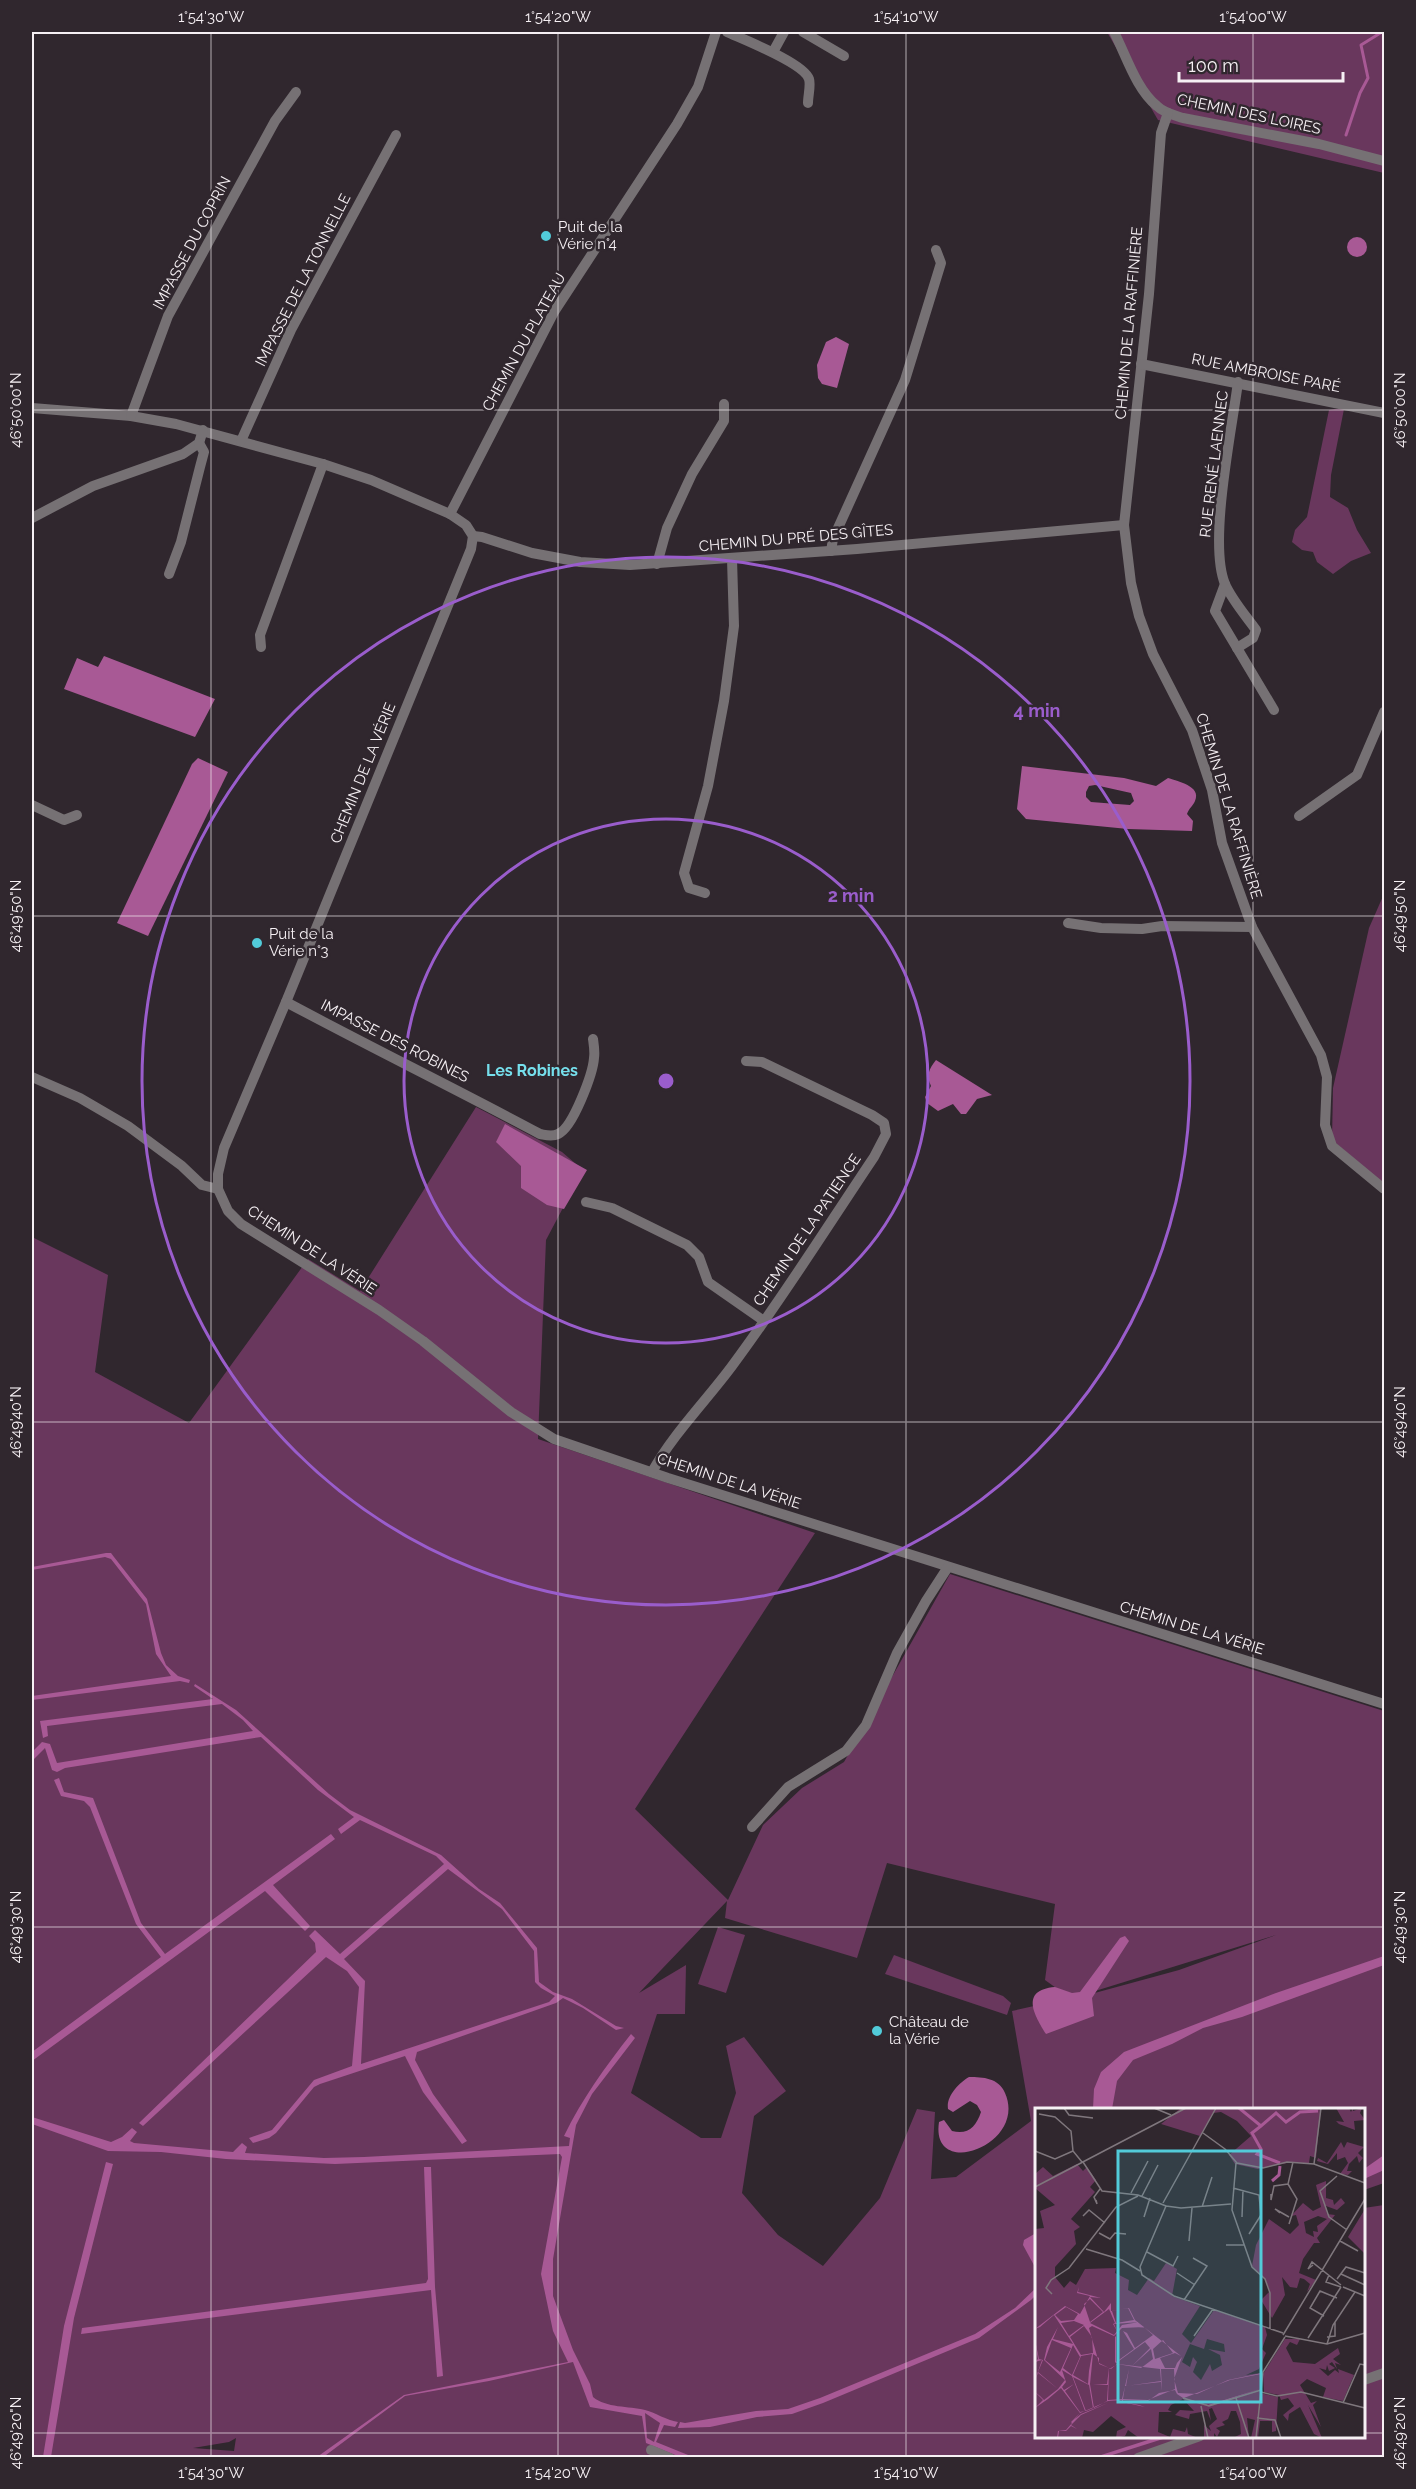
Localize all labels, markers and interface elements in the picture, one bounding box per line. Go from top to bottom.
text: 1°54'30"W [178,8,244,26]
text: 1°54'20"W [525,8,591,26]
text: 1°54'10"W [874,8,939,26]
text: 1°54'00"W [1219,8,1287,26]
scale bar [1179,45,1342,83]
text: 100 m [1188,55,1239,76]
street label: CHEMIN DES LOIRES [1175,90,1323,138]
street label: IMPASSE DU COPRIN [149,173,235,313]
street label: IMPASSE DE LA TONNELLE [252,191,354,369]
place label: Puit de la Vérie n°4 [558,218,623,253]
street label: CHEMIN DE LA RAFFINIÈRE [1112,226,1146,420]
marker: Puit de la Vérie n°4 [539,229,553,243]
street label: CHEMIN DU PLATEAU [479,270,569,414]
street label: RUE AMBROISE PARÉ [1190,350,1342,396]
text: 46°50'00"N [7,372,25,448]
text: 46°50'00"N [1391,372,1409,448]
street label: RUE RENÉ LAENNEC [1196,389,1232,539]
street label: CHEMIN DU PRÉ DES GÎTES [698,521,894,555]
street label: CHEMIN DE LA VÉRIE [327,700,399,846]
text: 4 min [1014,700,1060,721]
street label: CHEMIN DE LA RAFFINIÈRE [1192,711,1266,901]
text: 46°49'50"N [7,880,25,952]
text: 46°49'50"N [1391,880,1409,952]
text: 2 min [828,885,874,906]
place label: Puit de la Vérie n°3 [269,925,334,960]
marker: Puit de la Vérie n°3 [250,936,264,950]
street label: IMPASSE DES ROBINES [318,996,472,1086]
district label: Les Robines [486,1061,578,1080]
centre of rings [656,1071,676,1091]
street label: CHEMIN DE LA PATIENCE [749,1151,865,1309]
street label: CHEMIN DE LA VÉRIE [244,1202,380,1298]
text: 46°49'40"N [7,1386,25,1458]
text: 46°49'40"N [1391,1386,1409,1458]
street label: CHEMIN DE LA VÉRIE [655,1449,803,1513]
street label: CHEMIN DE LA VÉRIE [1118,1597,1266,1659]
text: 46°49'30"N [7,1891,25,1963]
text: 46°49'30"N [1391,1891,1409,1963]
place label: Château de la Vérie [889,2013,969,2048]
marker: Château de la Vérie [870,2024,884,2038]
inset map [1035,2108,1365,2438]
text: 46°49'20"N [7,2397,25,2469]
text: 46°49'20"N [1391,2397,1409,2469]
text: 1°54'30"W [178,2464,244,2482]
text: 1°54'20"W [525,2464,591,2482]
text: 1°54'10"W [874,2464,939,2482]
text: 1°54'00"W [1219,2464,1287,2482]

